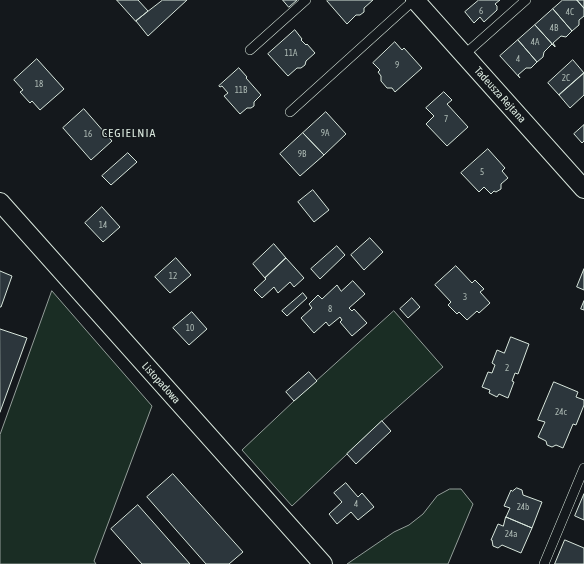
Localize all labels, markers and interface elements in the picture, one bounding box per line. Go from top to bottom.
house number: 6 [479,6,483,16]
house number: 4C [566,7,574,17]
house number: 4B [550,23,558,33]
house number: 4A [531,37,539,47]
house number: 11A [285,48,297,58]
house number: 4 [516,54,520,64]
house number: 9 [395,60,399,70]
street label: Tadeusza Rejtana [471,64,529,126]
house number: 2C [562,73,570,83]
house number: 18 [35,79,43,89]
house number: 11B [235,85,247,95]
house number: 7 [444,114,448,124]
district label: CEGIELNIA [102,126,156,140]
house number: 9A [321,128,329,138]
house number: 16 [84,129,92,139]
house number: 9B [298,149,306,159]
house number: 5 [480,167,484,177]
house number: 14 [99,220,107,230]
house number: 12 [169,271,177,281]
house number: 3 [463,292,467,302]
house number: 8 [328,304,332,314]
house number: 10 [186,323,194,333]
street label: Listopadowa [139,360,183,406]
house number: 2 [505,363,509,373]
house number: 24c [555,407,567,417]
house number: 4 [354,499,358,509]
house number: 24b [517,502,529,512]
house number: 24a [505,529,517,539]

